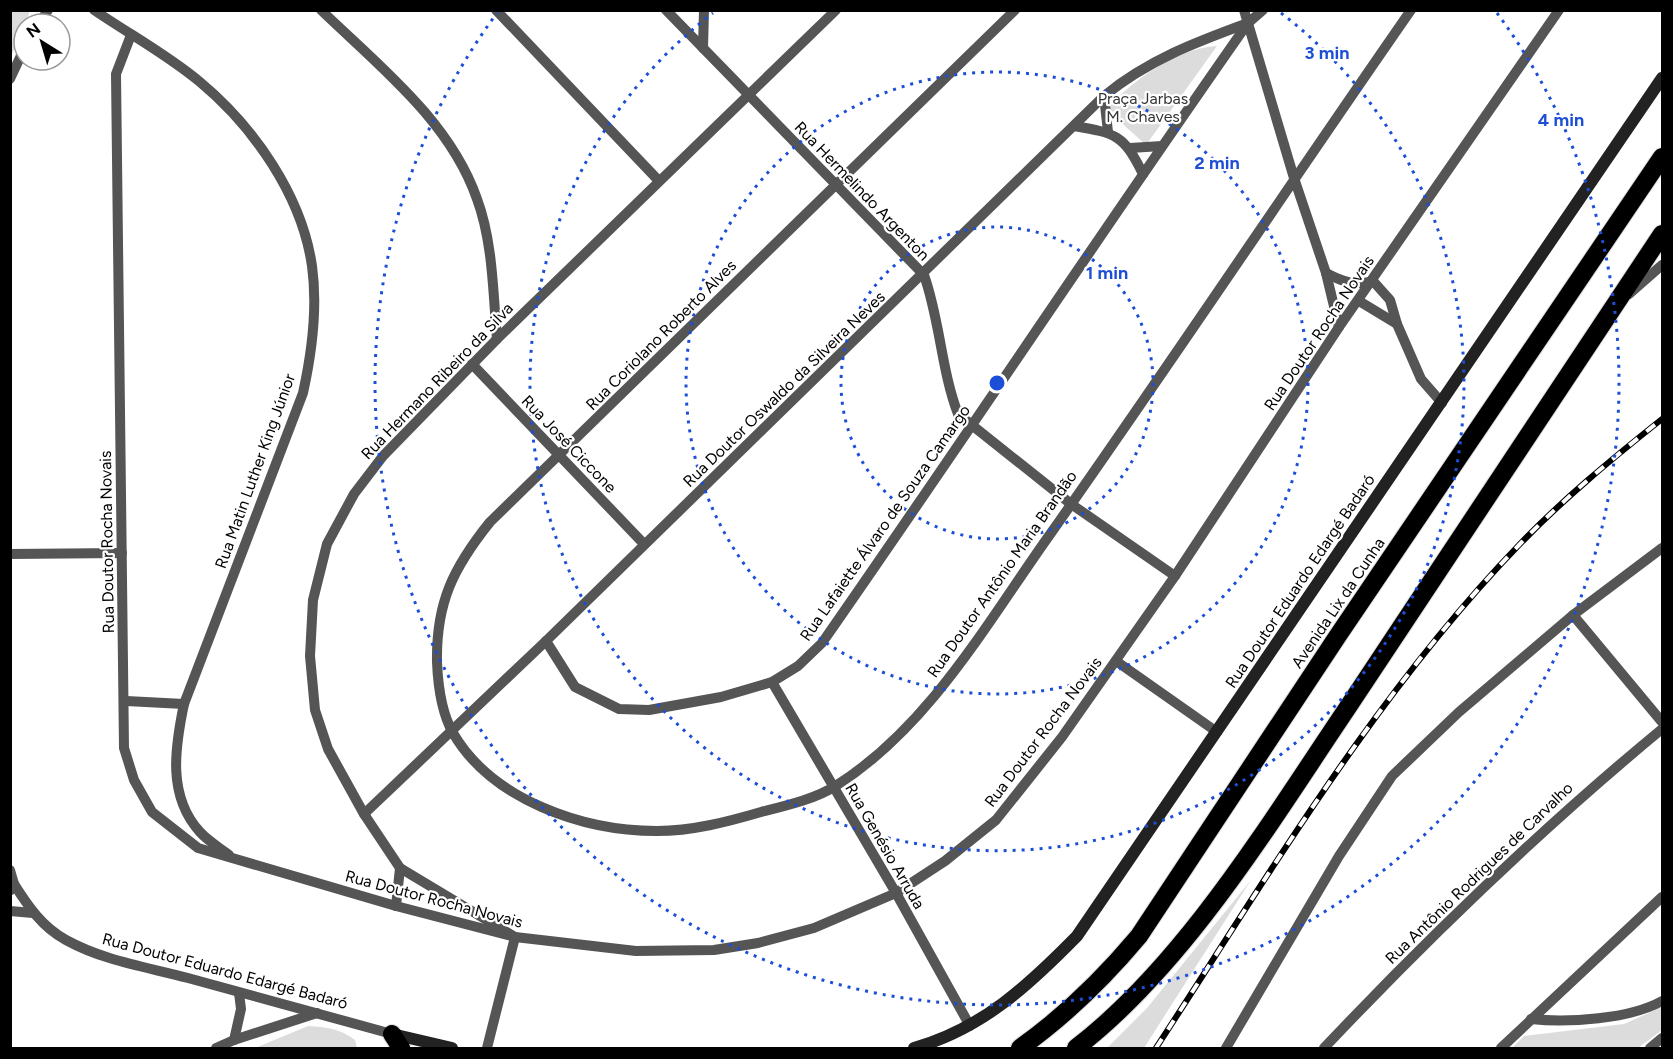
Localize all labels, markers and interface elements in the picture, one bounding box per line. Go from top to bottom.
north arrow [12,12,72,72]
text: N [23,19,44,42]
text: 3 min [1305,42,1349,64]
park label: Praça Jarbas M. Chaves [1098,89,1188,126]
text: 4 min [1538,109,1584,131]
street label: Rua Hermelindo Argenton [791,118,933,264]
text: 2 min [1194,152,1240,174]
street label: Rua Doutor Rocha Novais [1260,252,1378,414]
street label: Rua Coriolano Roberto Alves [582,256,740,414]
text: 1 min [1086,262,1128,284]
street label: Rua Doutor Oswaldo da Silveira Neves [679,287,889,491]
street label: Rua Hermano Ribeiro da Silva [357,299,517,463]
street label: Rua Matin Luther King Júnior [211,370,299,571]
centre of rings [987,373,1007,393]
street label: Rua José Ciccone [518,391,621,497]
street label: Rua Lafaiette Álvaro de Souza Camargo [796,401,974,645]
street label: Rua Doutor Rocha Novais [96,450,118,634]
street label: Rua Doutor Antônio Maria Brandão [923,467,1081,681]
street label: Rua Doutor Eduardo Edargé Badaró [1221,471,1379,691]
street label: Avenida Lix da Cunha [1287,534,1389,672]
street label: Rua Doutor Rocha Novais [980,653,1106,811]
street label: Rua Antônio Rodrigues de Carvalho [1381,778,1577,968]
street label: Rua Genésio Arruda [841,780,929,912]
street label: Rua Doutor Rocha Novais [343,866,525,932]
street label: Rua Doutor Eduardo Edargé Badaró [100,929,350,1013]

